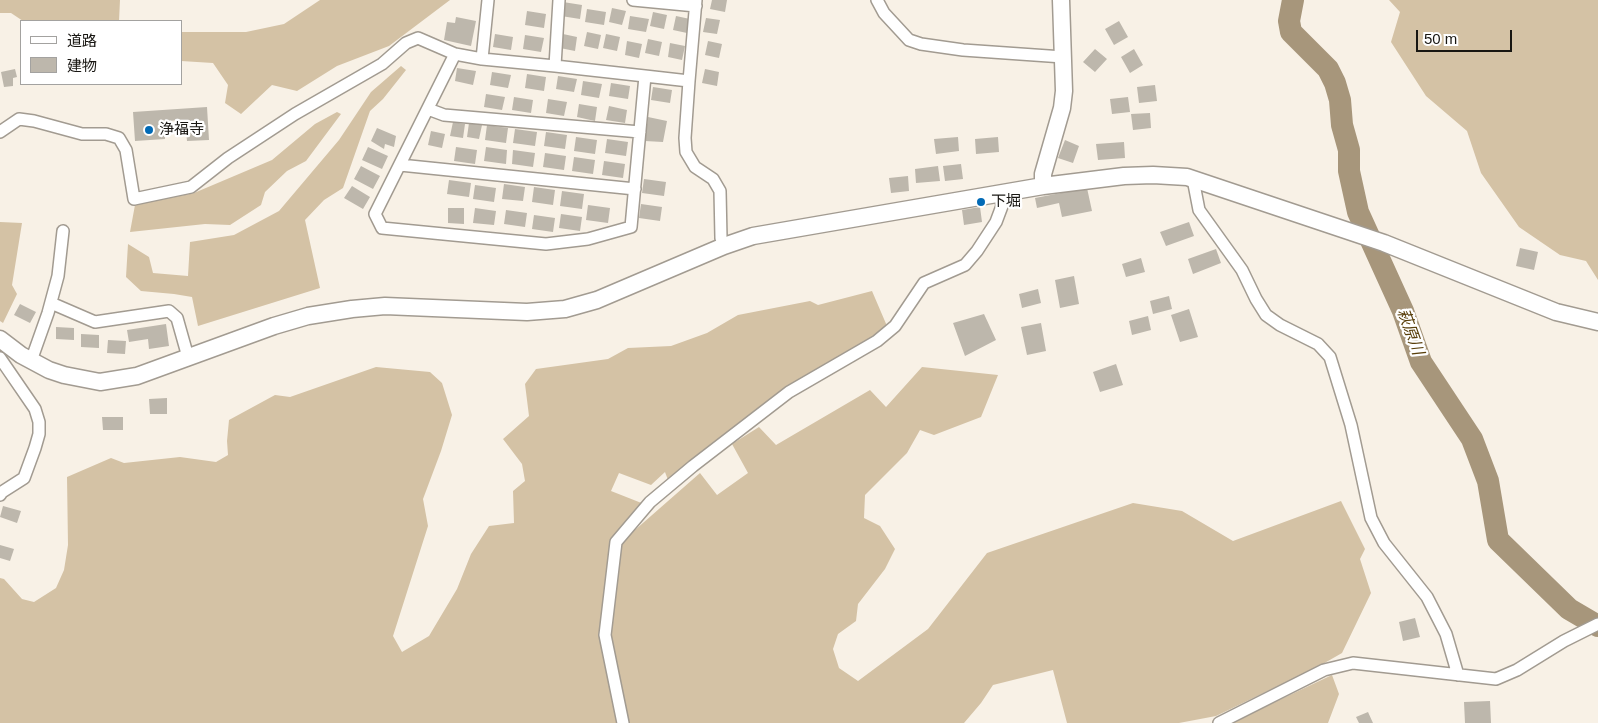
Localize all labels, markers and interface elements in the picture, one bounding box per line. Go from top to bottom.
legend [20,20,182,85]
scale bar [1418,20,1514,52]
text: 50 m [1424,30,1457,47]
text: 道路 [67,32,97,49]
text: 建物 [67,57,97,74]
place label: 浄福寺 [159,121,204,139]
marker: 浄福寺 [143,124,155,136]
place label: 下堀 [991,193,1021,211]
marker: 下堀 [975,196,987,208]
water label: 萩原川 [1393,306,1427,358]

